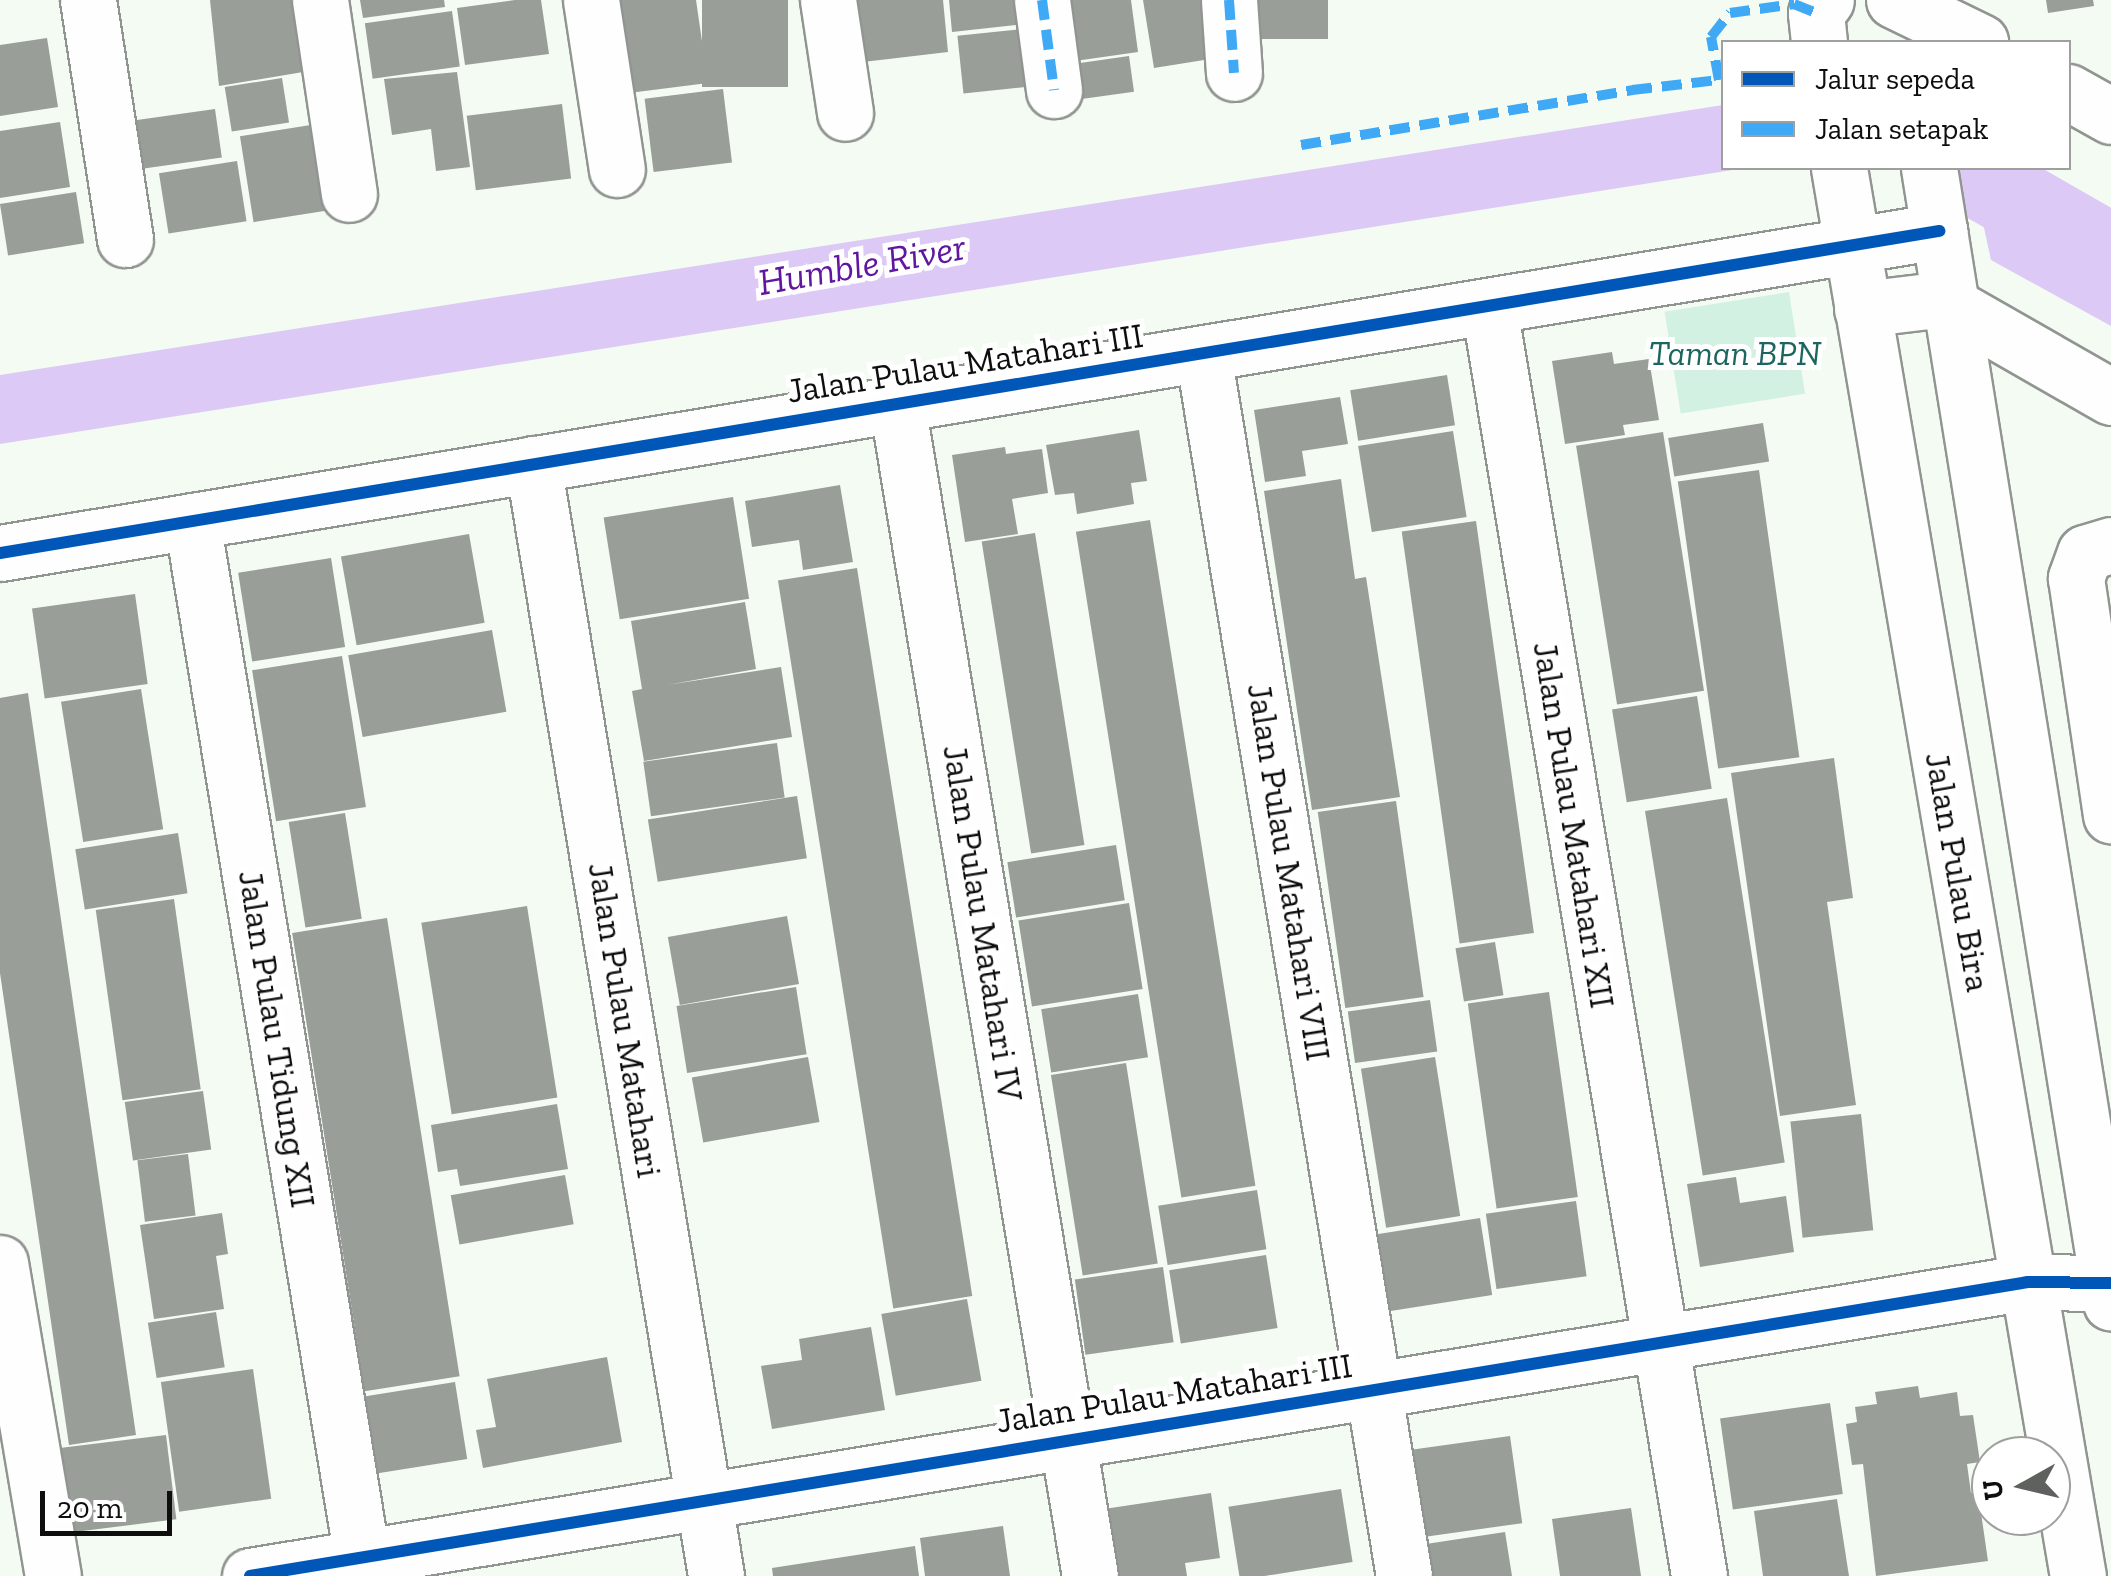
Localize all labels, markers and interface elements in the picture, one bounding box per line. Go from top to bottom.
legend [1721,40,2071,170]
text: Jalur sepeda [1815,61,1975,97]
text: Jalan setapak [1815,111,1988,147]
water label: Humble River [755,224,969,306]
street label: Jalan Pulau Matahari III [784,314,1146,412]
park label: Taman BPN [1649,332,1821,374]
street label: Jalan Pulau Matahari XII [1524,639,1624,1011]
street label: Jalan Pulau Matahari VIII [1238,680,1340,1064]
street label: Jalan Pulau Matahari IV [934,742,1032,1104]
street label: Jalan Pulau Bira [1916,749,2000,995]
street label: Jalan Pulau Matahari [579,860,671,1180]
street label: Jalan Pulau Tidung XII [230,867,324,1211]
street label: Jalan Pulau Matahari III [993,1344,1355,1442]
north arrow [1971,1436,2071,1536]
scale bar [45,1471,178,1533]
text: U [1975,1478,2011,1502]
text: 20 m [57,1490,122,1526]

